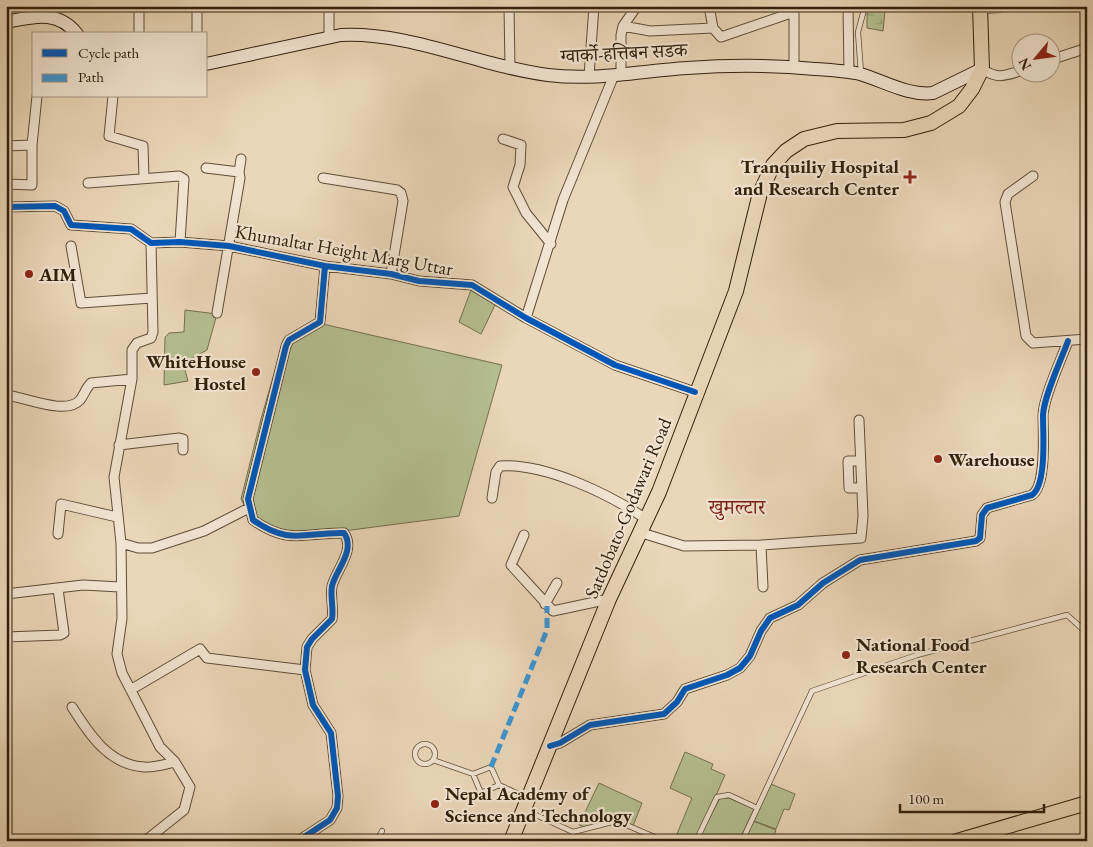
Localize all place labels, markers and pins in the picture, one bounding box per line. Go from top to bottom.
place label: Tranquiliy Hospital and Research Center [734,154,900,201]
marker: Tranquiliy Hospital and Research Center [903,170,917,184]
place label: AIM [38,262,77,287]
marker: AIM [23,268,35,280]
place label: WhiteHouse Hostel [146,349,247,396]
marker: WhiteHouse Hostel [250,366,262,378]
place label: Warehouse [948,447,1035,472]
marker: Warehouse [932,453,944,465]
place label: National Food Research Center [856,632,987,679]
marker: National Food Research Center [840,649,852,661]
place label: Nepal Academy of Science and Technology [445,781,633,828]
marker: Nepal Academy of Science and Technology [429,798,441,810]

